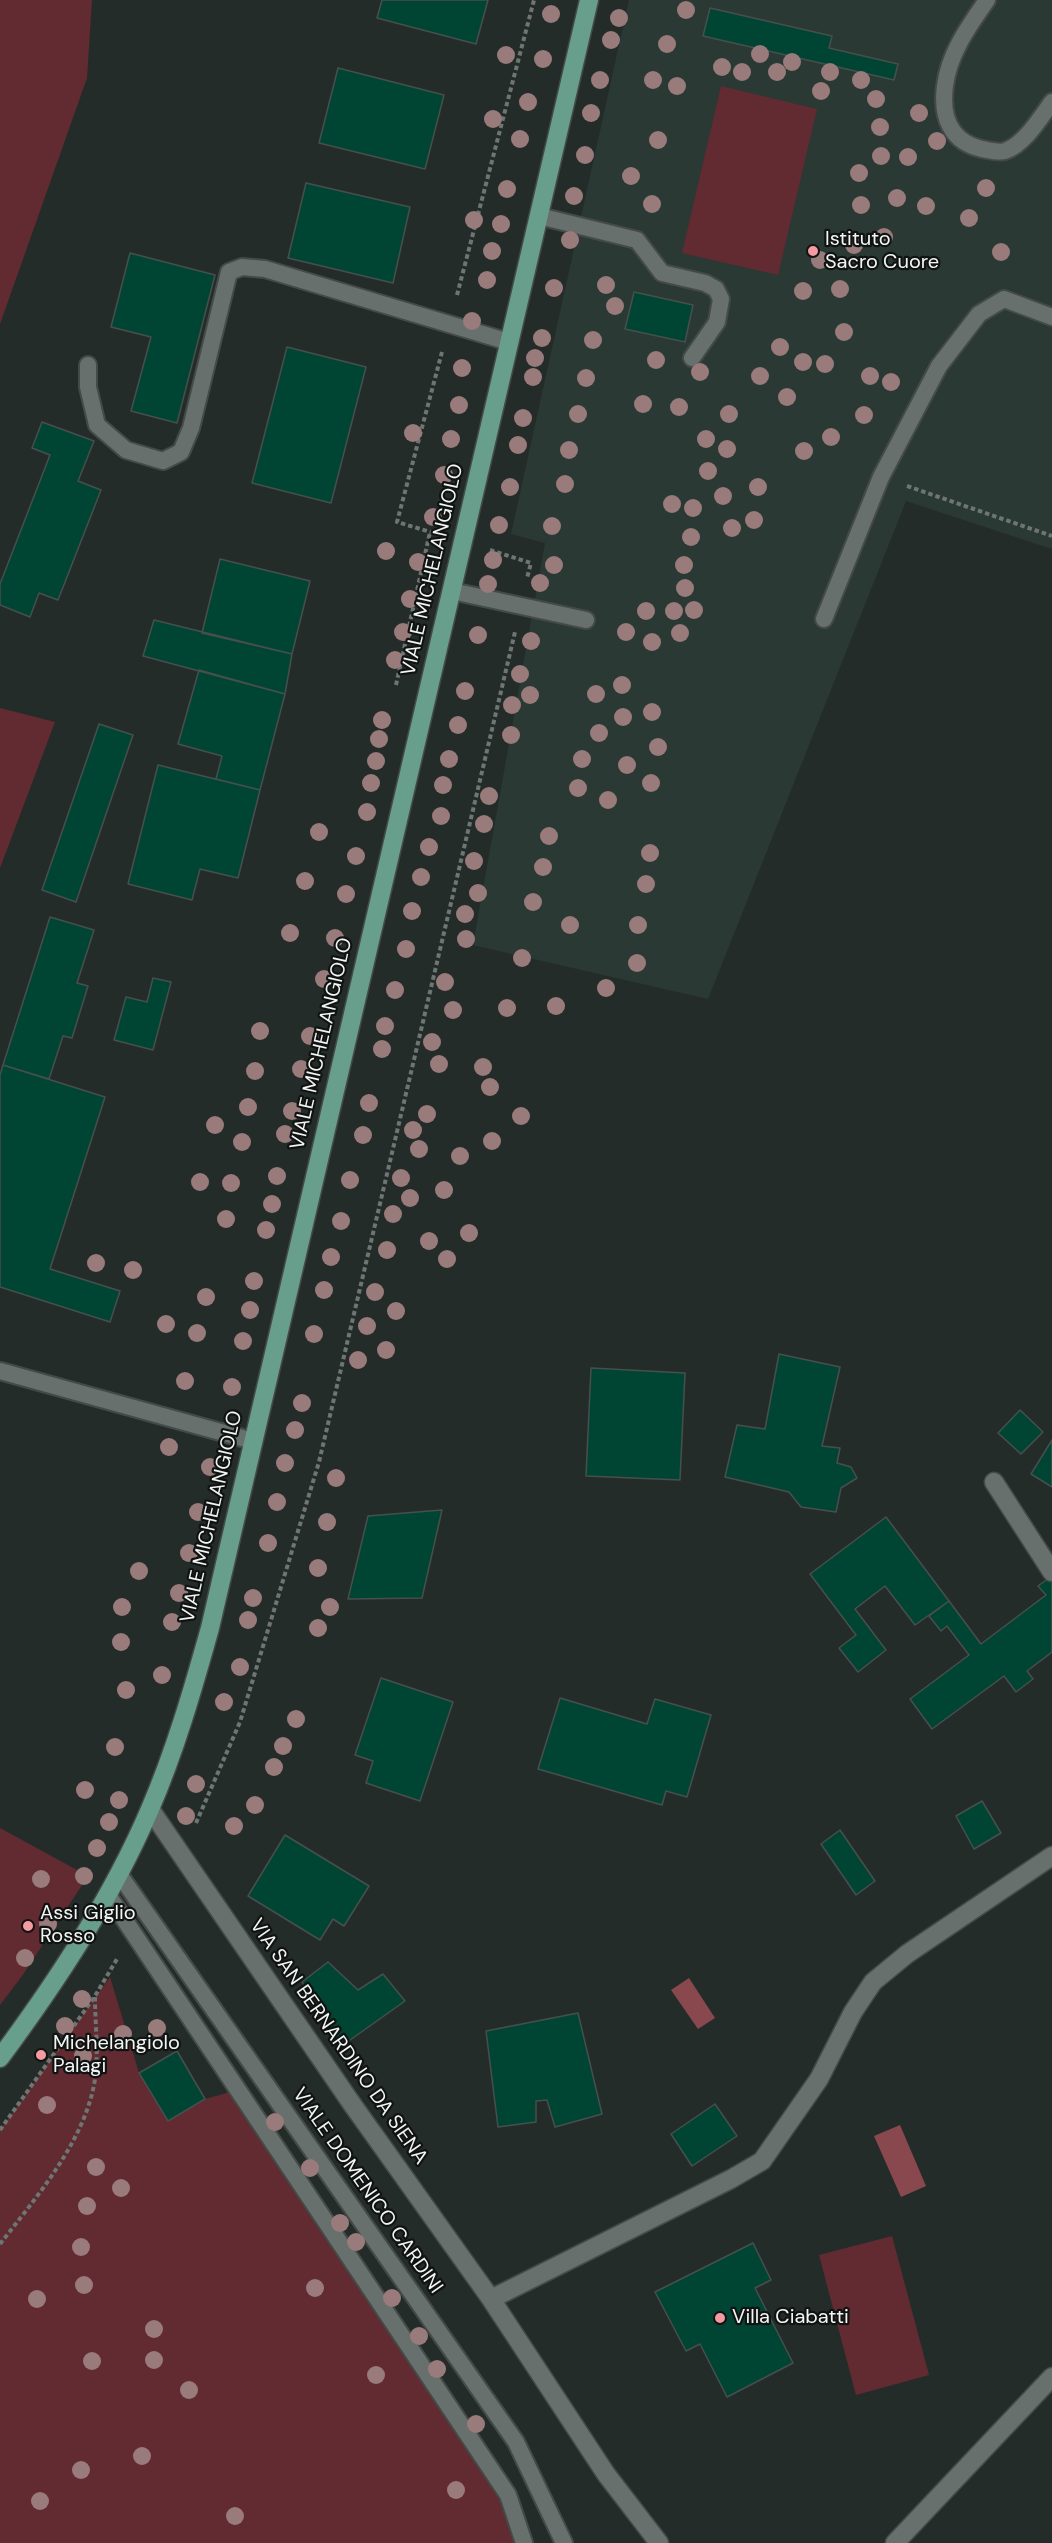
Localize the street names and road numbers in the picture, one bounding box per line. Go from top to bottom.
street label: VIALE MICHELANGIOLO [397,462,469,678]
street label: VIALE MICHELANGIOLO [286,936,358,1152]
street label: VIALE MICHELANGIOLO [176,1409,248,1625]
street label: VIA SAN BERNARDINO DA SIENA [244,1915,432,2169]
street label: VIALE DOMENICO CARDINI [287,2084,447,2298]

